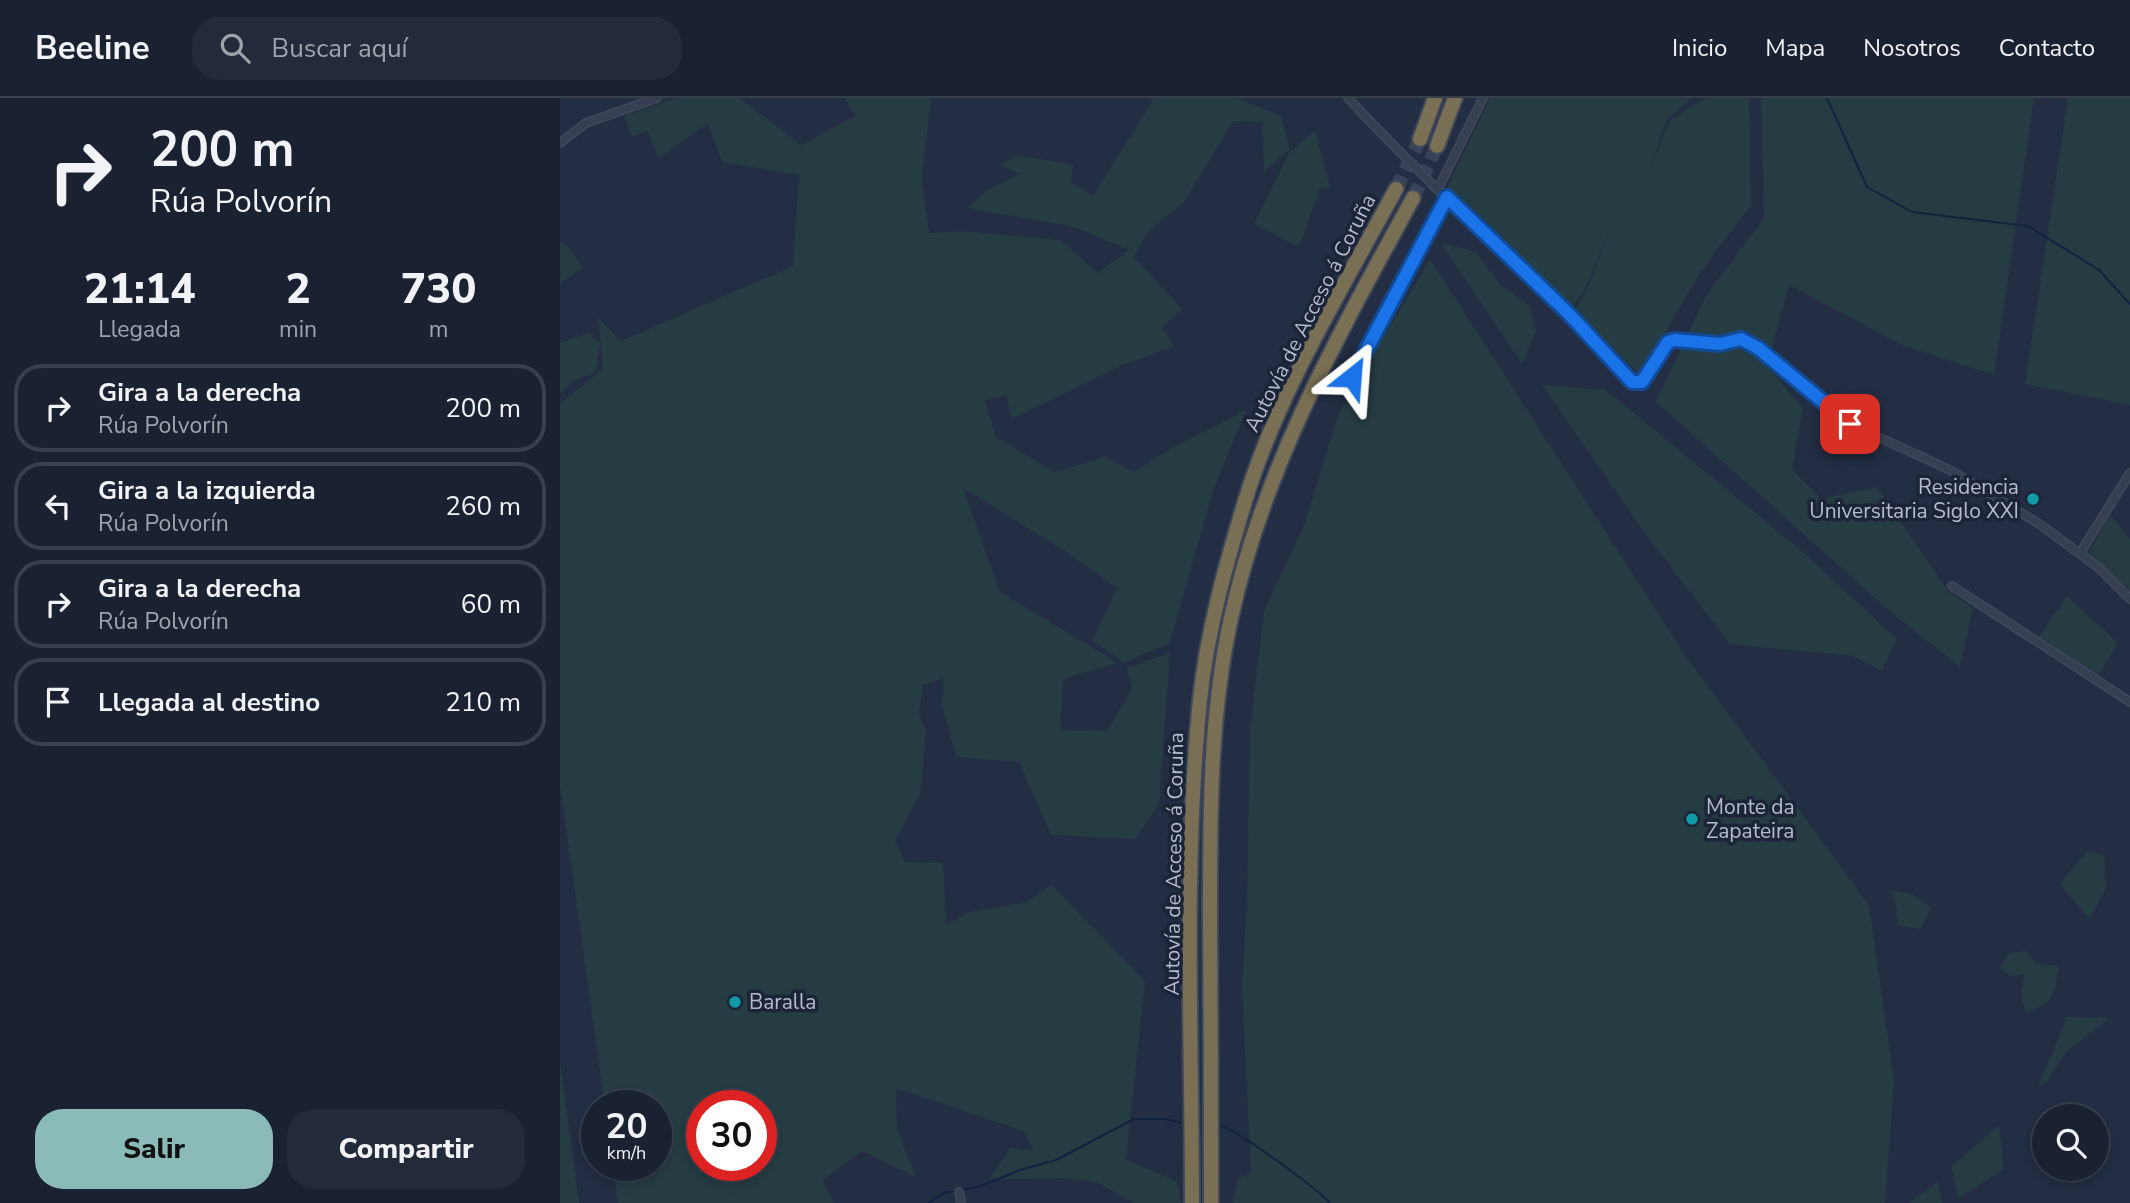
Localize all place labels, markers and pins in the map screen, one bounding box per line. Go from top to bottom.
pin [1820,394,1880,454]
place label: Residencia Universitaria Siglo XXI [1809,473,2019,525]
marker: Residencia Universitaria Siglo XXI [2025,491,2041,507]
place label: Monte da Zapateira [1706,793,1795,845]
marker: Monte da Zapateira [1684,811,1700,827]
place label: Baralla [749,988,816,1016]
marker: Baralla [727,994,743,1010]

